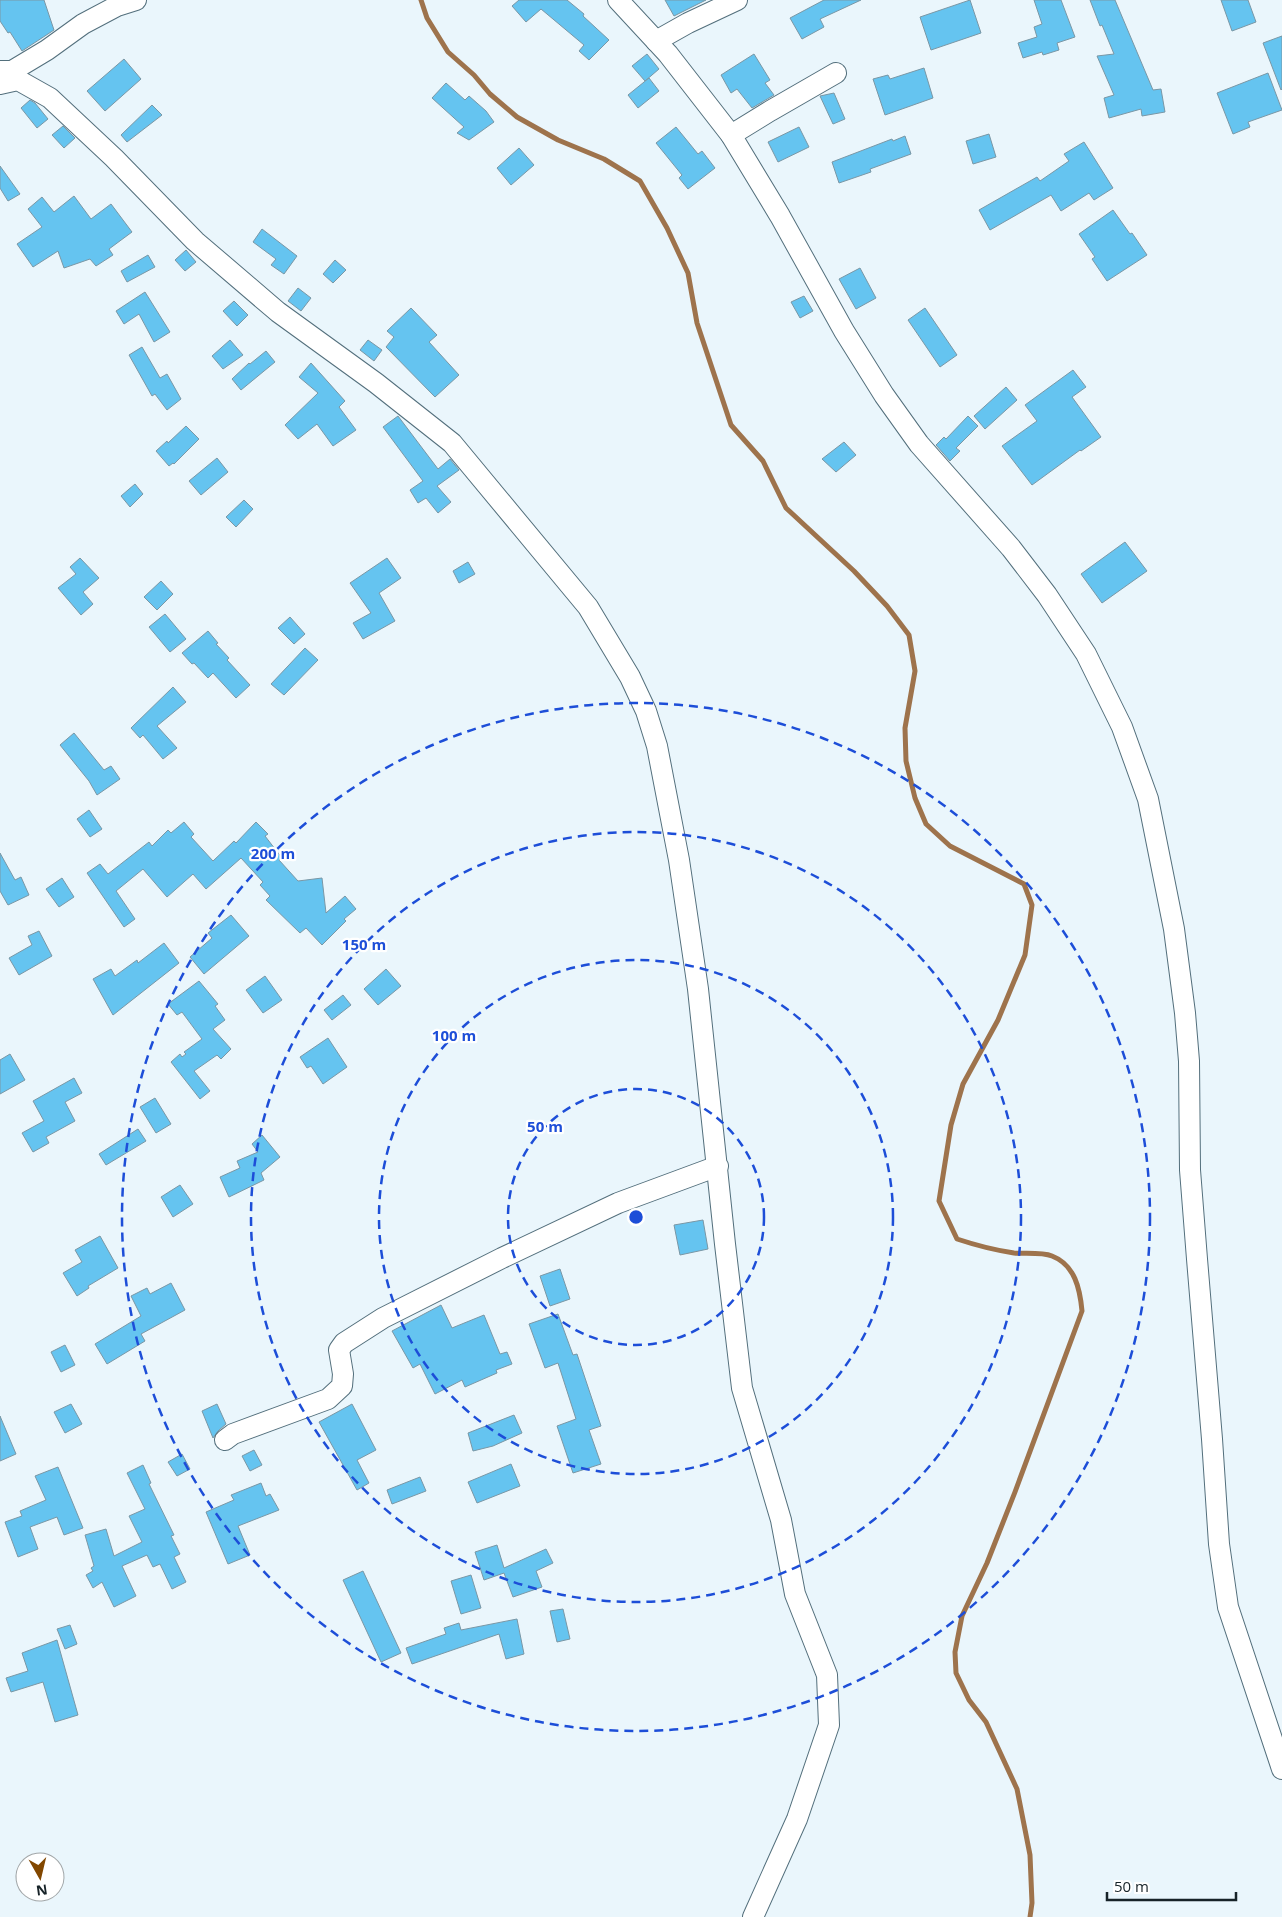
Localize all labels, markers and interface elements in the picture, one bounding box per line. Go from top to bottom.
text: 200 m [251,843,295,863]
text: 150 m [342,934,386,954]
text: 100 m [432,1025,476,1045]
text: 50 m [527,1116,563,1136]
centre of rings [627,1208,645,1226]
north arrow [15,1852,65,1902]
scale bar [1107,1870,1236,1902]
text: 50 m [1114,1876,1149,1896]
text: N [35,1880,49,1901]

